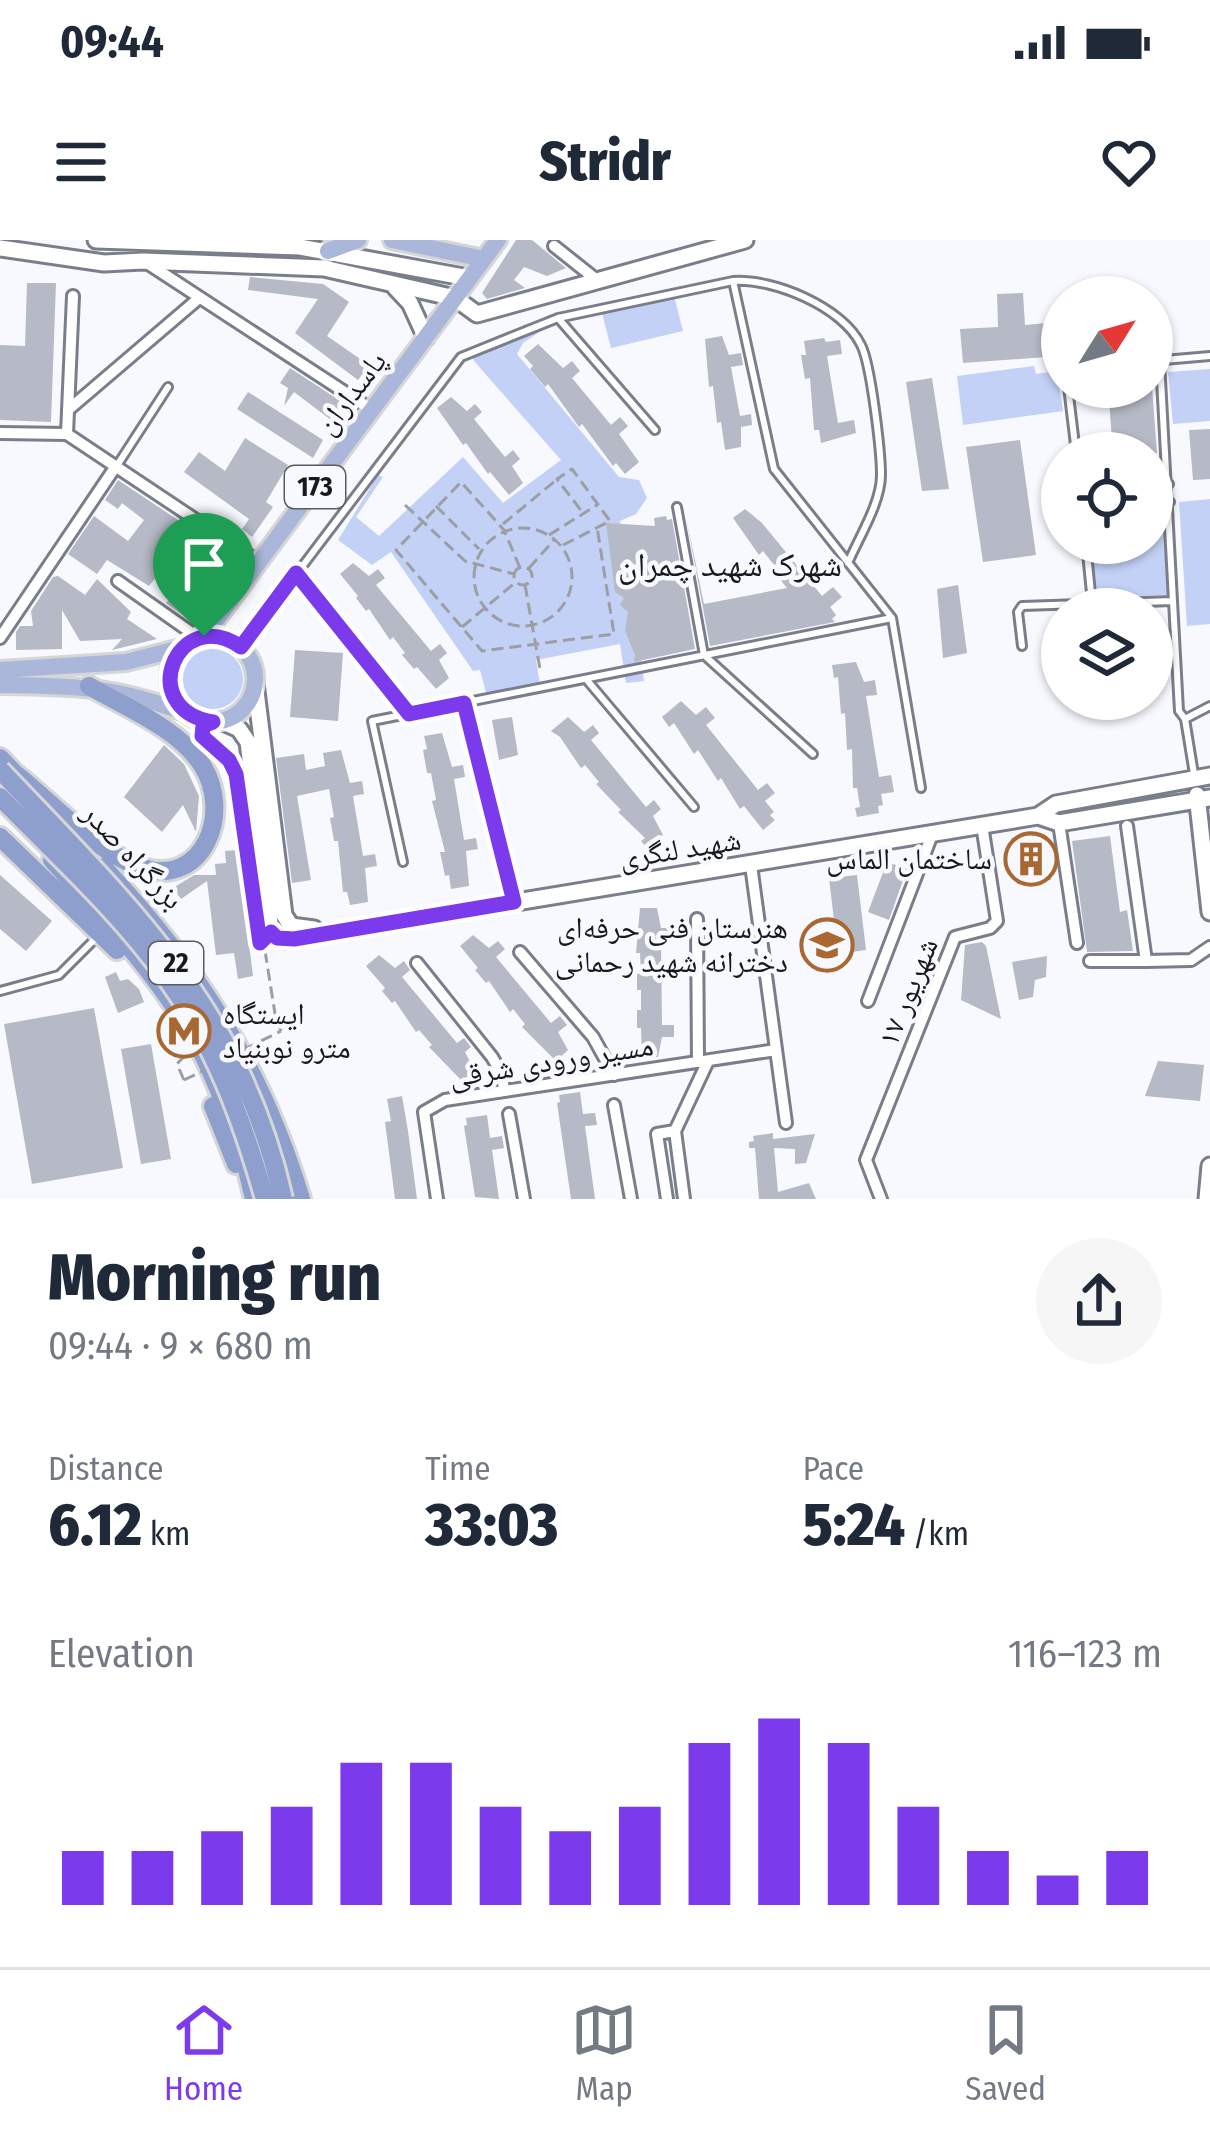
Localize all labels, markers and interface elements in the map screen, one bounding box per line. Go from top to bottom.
text: 09:44 [60,15,164,69]
icon: menu [48,129,114,195]
icon: heart [1096,129,1162,195]
text: Stridr [539,130,671,194]
north arrow [1041,276,1173,408]
map controls [1041,276,1173,720]
street label: پاسداران [308,344,394,442]
button: locate [1041,432,1173,564]
road number: 173 [285,466,345,508]
pin [153,513,255,636]
icon: arrive [171,531,237,597]
district label: شهرک شهید چمران [618,545,842,585]
button: layers [1041,588,1173,720]
street label: بزرگراه صدر [74,795,191,917]
street label: شهید لنگری [617,822,743,876]
building icon: ساختمان الماس [1003,831,1059,887]
place label: ساختمان الماس [826,841,992,877]
place label: هنرستان فنی حرفه‌ای دخترانه شهید رحمانی [555,910,788,980]
school or university icon: هنرستان فنی حرفه‌ای دخترانه شهید رحمانی [799,917,855,973]
street label: ۱۷ شهریور [870,933,946,1051]
road number: 22 [149,942,203,984]
place label: ایستگاه مترو نوبنیاد [223,996,351,1066]
metro station icon: ایستگاه مترو نوبنیاد [156,1003,212,1059]
street label: مسیر ورودی شرقی [446,1027,656,1095]
text: Morning run [48,1238,381,1317]
button: share [1036,1238,1162,1364]
text: 09:44 · 9 × 680 m [48,1323,313,1369]
text: Distance [48,1449,164,1489]
text: Time [425,1449,491,1489]
text: Pace [803,1449,864,1489]
text: 6.12 [48,1489,142,1561]
text: 33:03 [425,1489,558,1561]
text: 5:24 [803,1489,905,1561]
text: km [142,1514,190,1554]
text: /km [905,1514,969,1554]
text: Elevation [48,1631,195,1677]
text: 116–123 m [1008,1631,1162,1677]
tab: Home [164,1997,243,2109]
tab: Map [571,1997,637,2109]
tab: Saved [965,1997,1046,2109]

